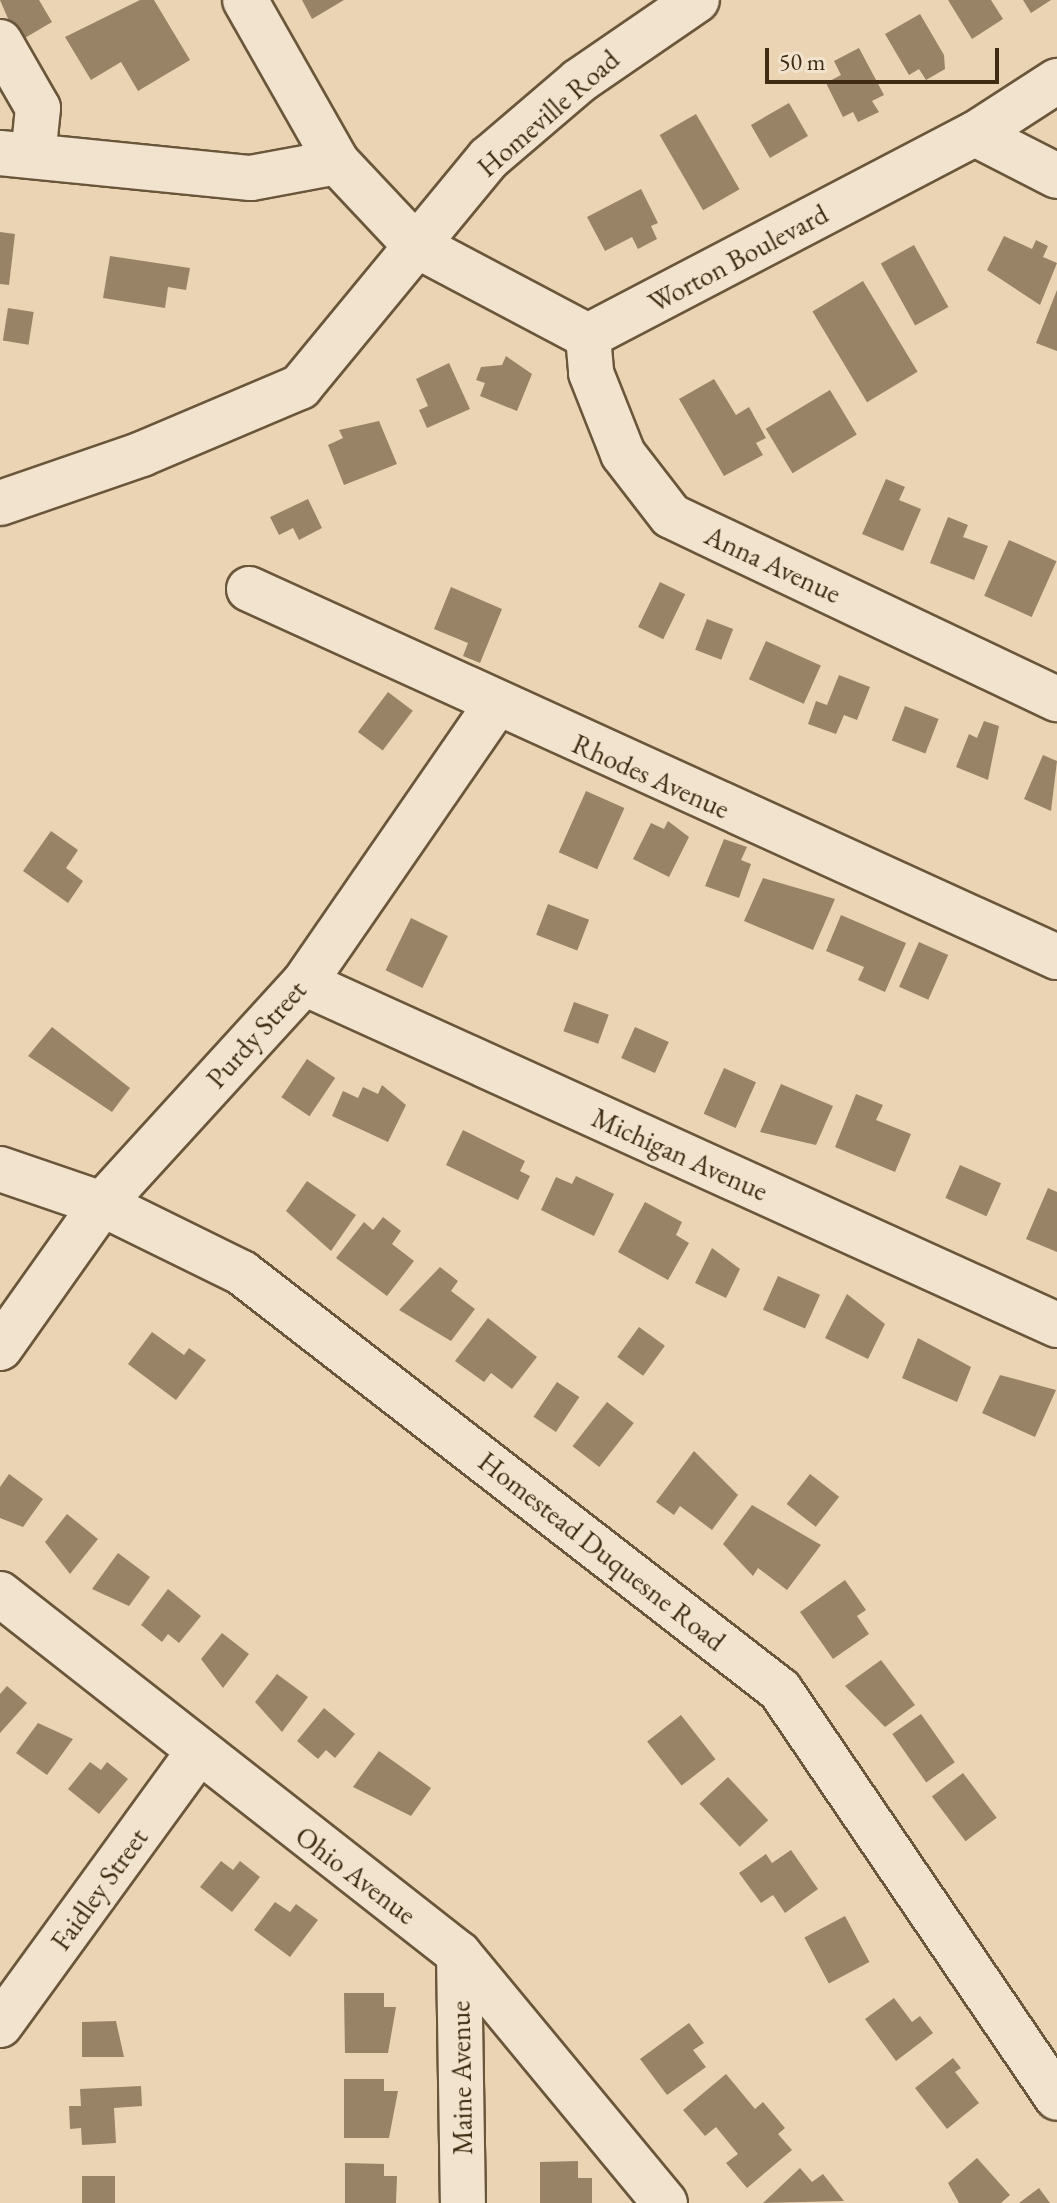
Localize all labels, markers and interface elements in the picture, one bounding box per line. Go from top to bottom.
scale bar [769,32,1003,82]
street label: Homeville Road [470,42,626,184]
text: 50 m [779,46,826,77]
street label: Worton Boulevard [643,197,833,319]
street label: Anna Avenue [700,518,846,610]
street label: Rhodes Avenue [567,726,735,826]
street label: Purdy Street [199,973,313,1095]
street label: Michigan Avenue [587,1100,773,1208]
street label: Homestead Duquesne Road [472,1444,732,1658]
street label: Ohio Avenue [289,1819,423,1931]
street label: Faidley Street [43,1821,155,1957]
street label: Maine Avenue [443,2001,479,2155]

